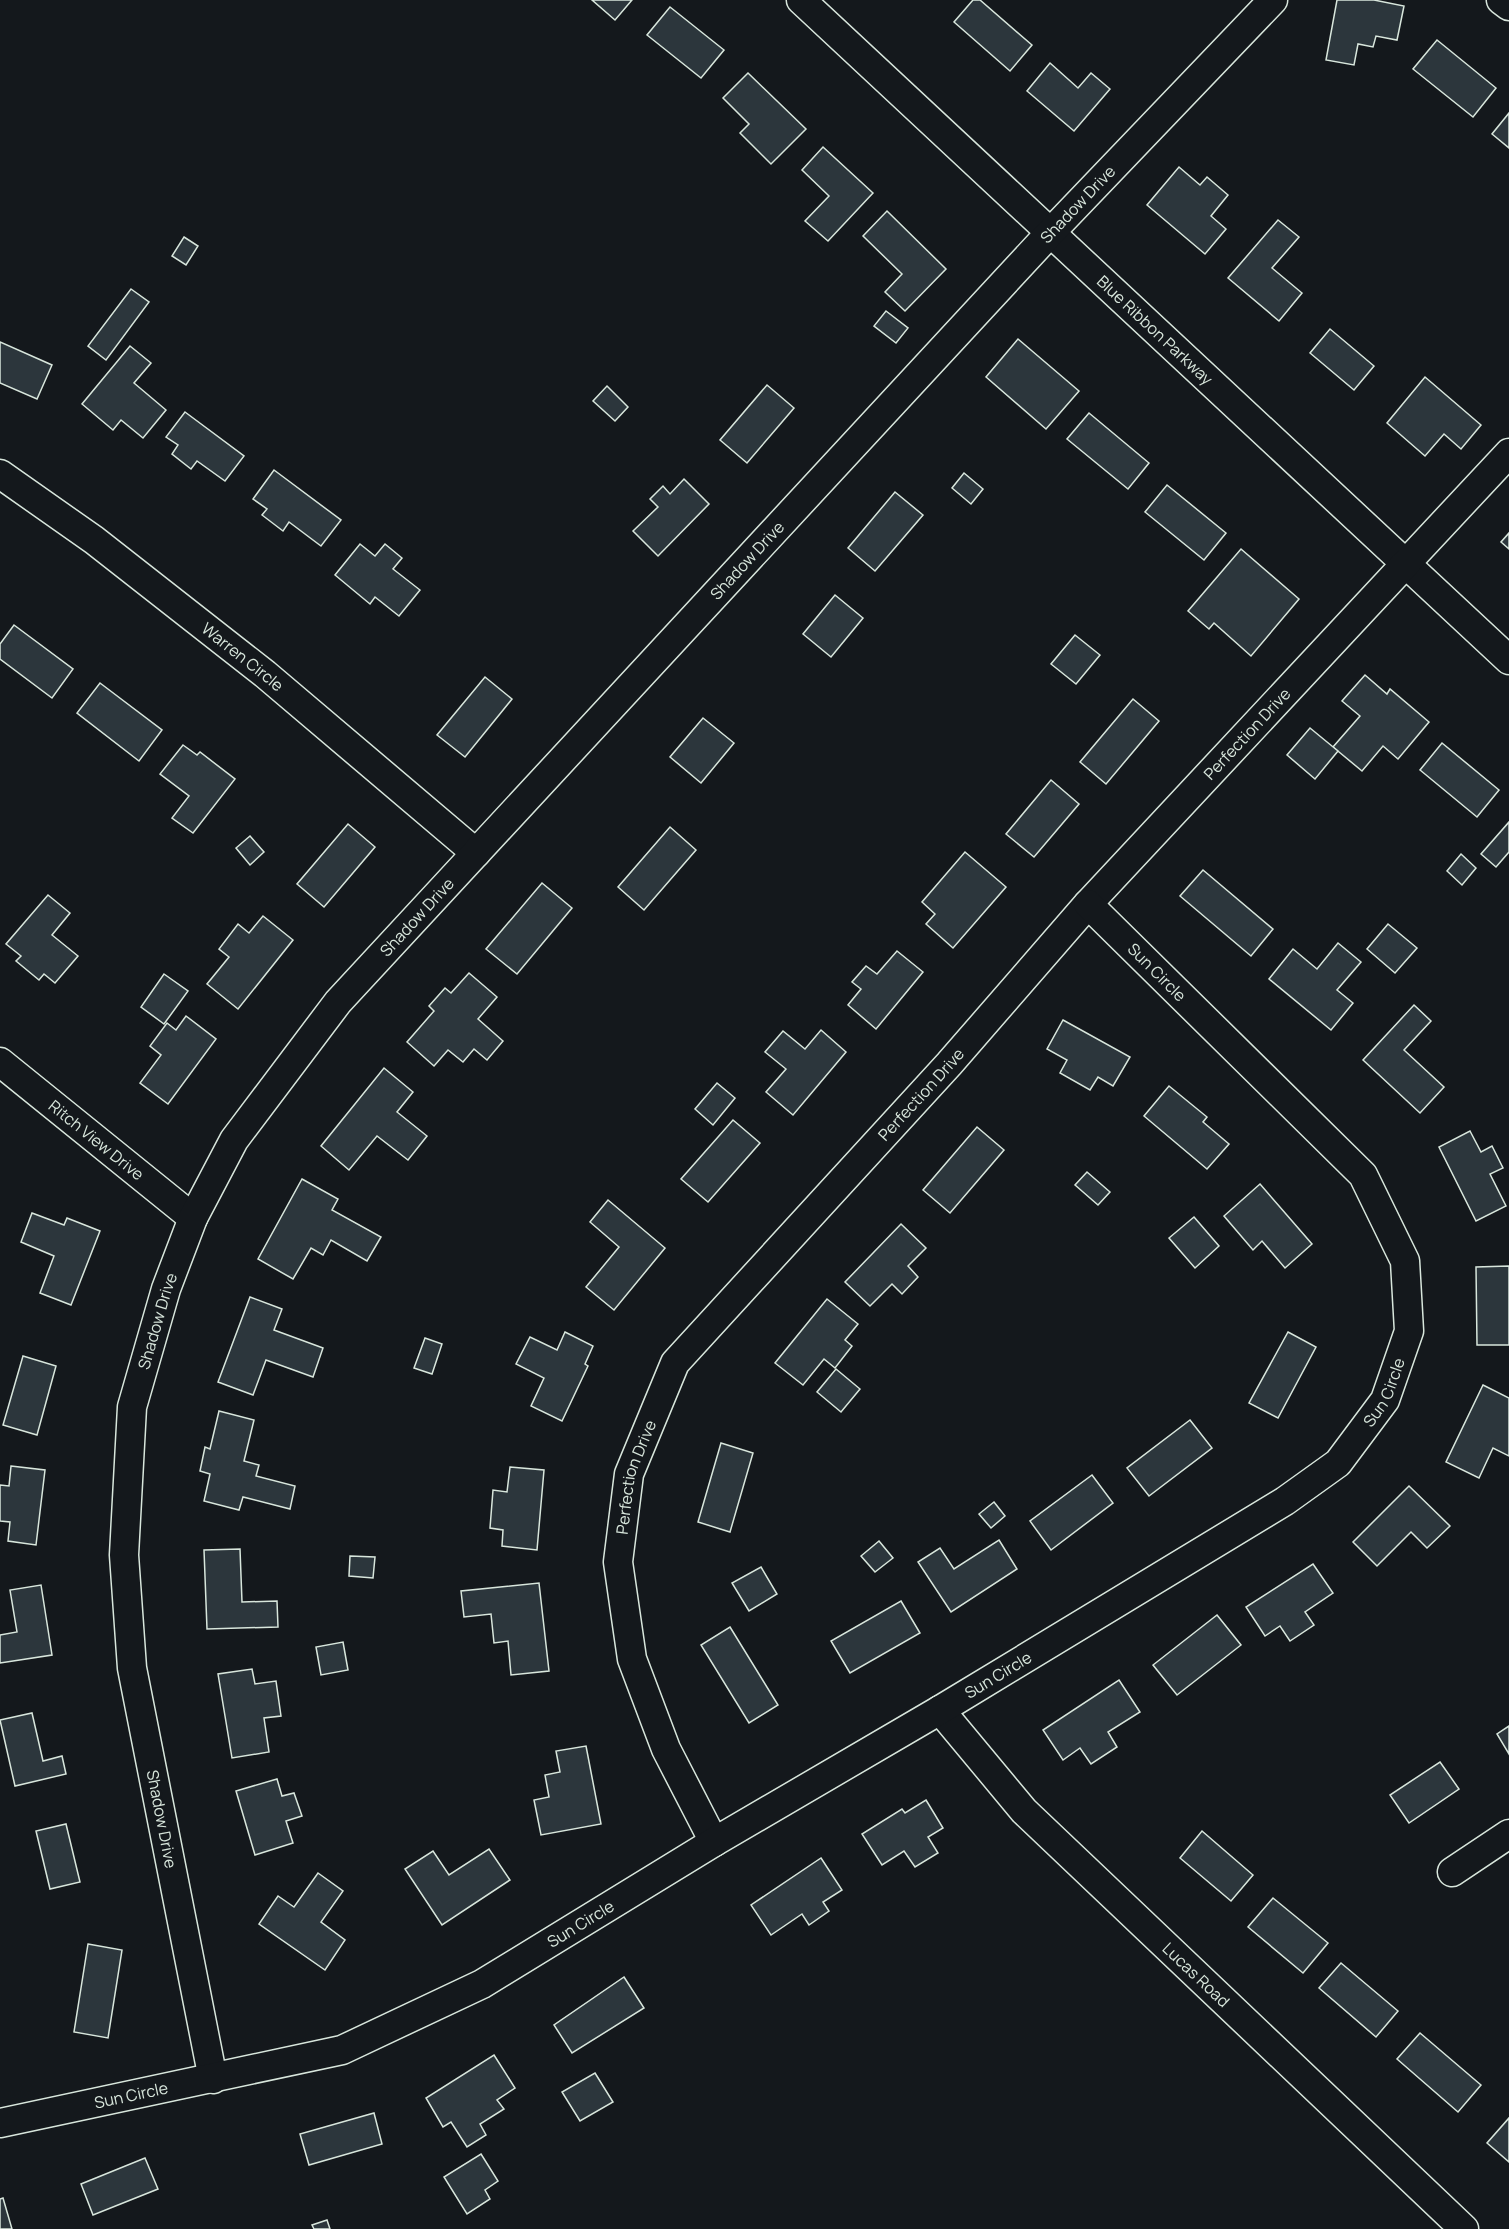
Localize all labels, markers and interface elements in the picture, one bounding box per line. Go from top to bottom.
street label: Shadow Drive [1035,160,1120,248]
street label: Blue Ribbon Parkway [1092,270,1218,390]
street label: Shadow Drive [705,516,789,604]
street label: Warren Circle [197,617,288,696]
street label: Perfection Drive [1198,683,1295,785]
street label: Shadow Drive [375,873,459,961]
street label: Sun Circle [1123,938,1191,1006]
street label: Perfection Drive [873,1043,969,1145]
street label: Ritch View Drive [44,1095,149,1185]
street label: Shadow Drive [132,1269,182,1372]
street label: Sun Circle [1358,1355,1410,1431]
street label: Perfection Drive [611,1417,661,1536]
street label: Sun Circle [960,1646,1036,1704]
street label: Shadow Drive [142,1768,182,1870]
street label: Sun Circle [543,1895,618,1953]
street label: Lucas Road [1158,1937,1235,2012]
street label: Sun Circle [92,2076,170,2114]

